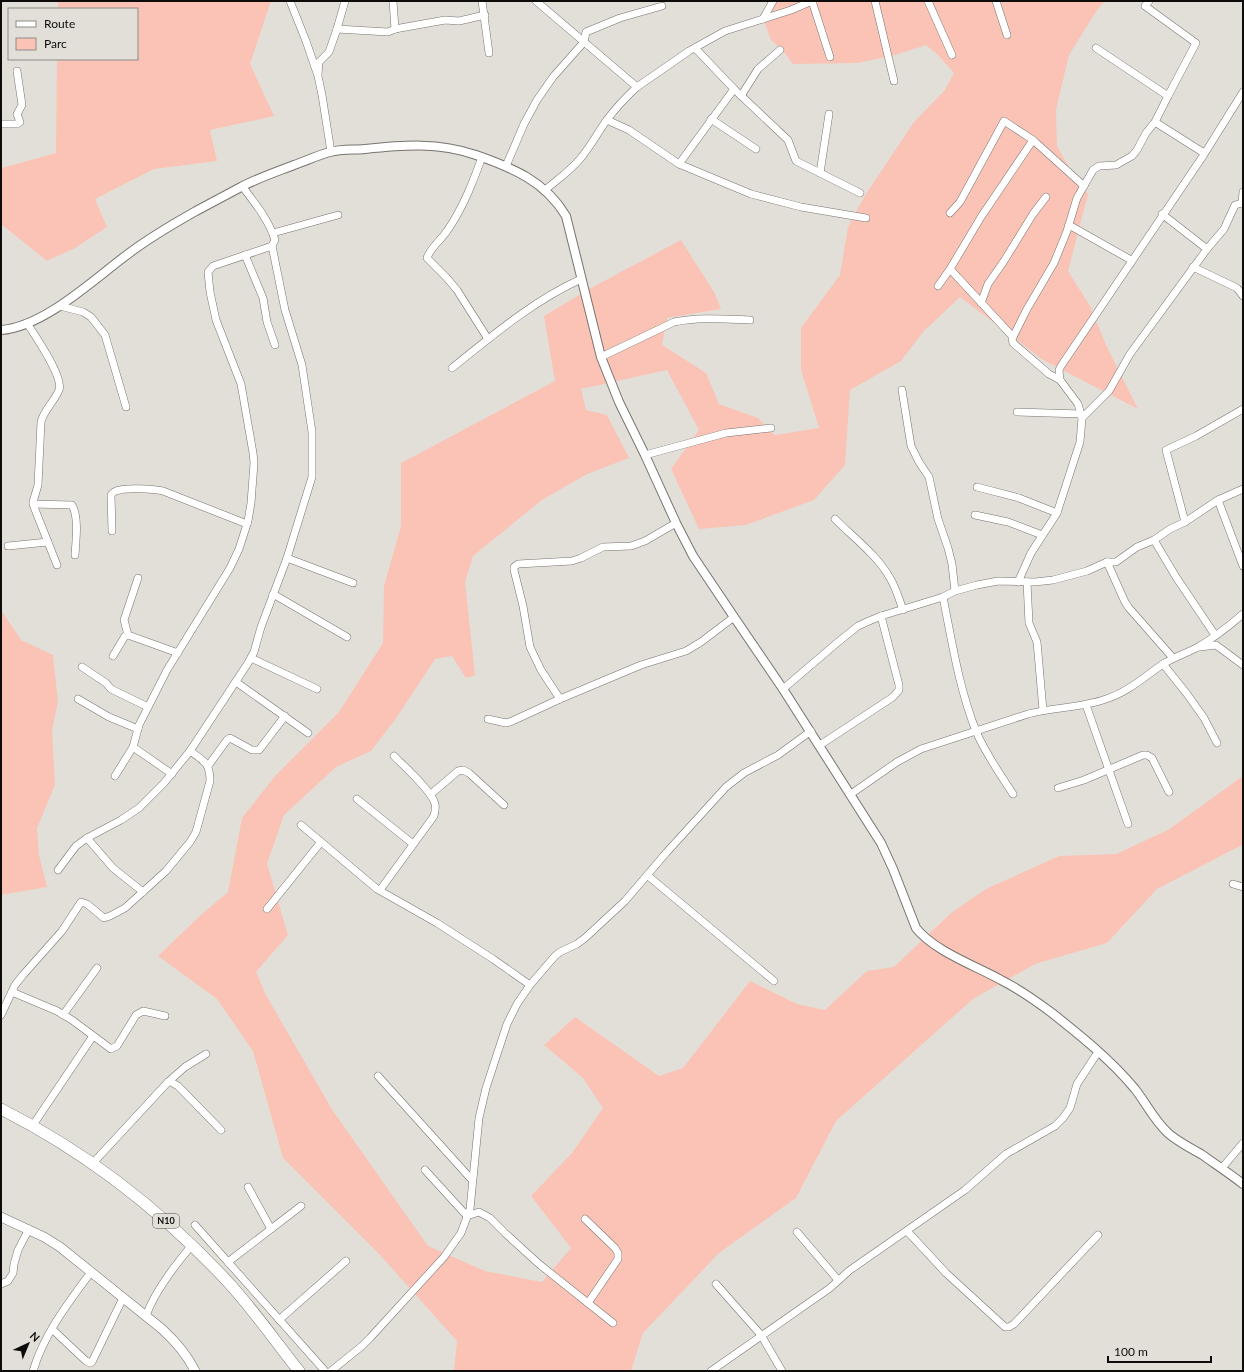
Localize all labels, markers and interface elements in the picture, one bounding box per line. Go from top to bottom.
legend [8,8,138,60]
text: Route [44,16,75,31]
text: Parc [44,36,67,51]
road number: N10 [153,1214,179,1228]
north arrow [8,1324,48,1364]
text: N [28,1329,43,1344]
scale bar [1108,1338,1211,1364]
text: 100 m [1114,1344,1148,1359]

